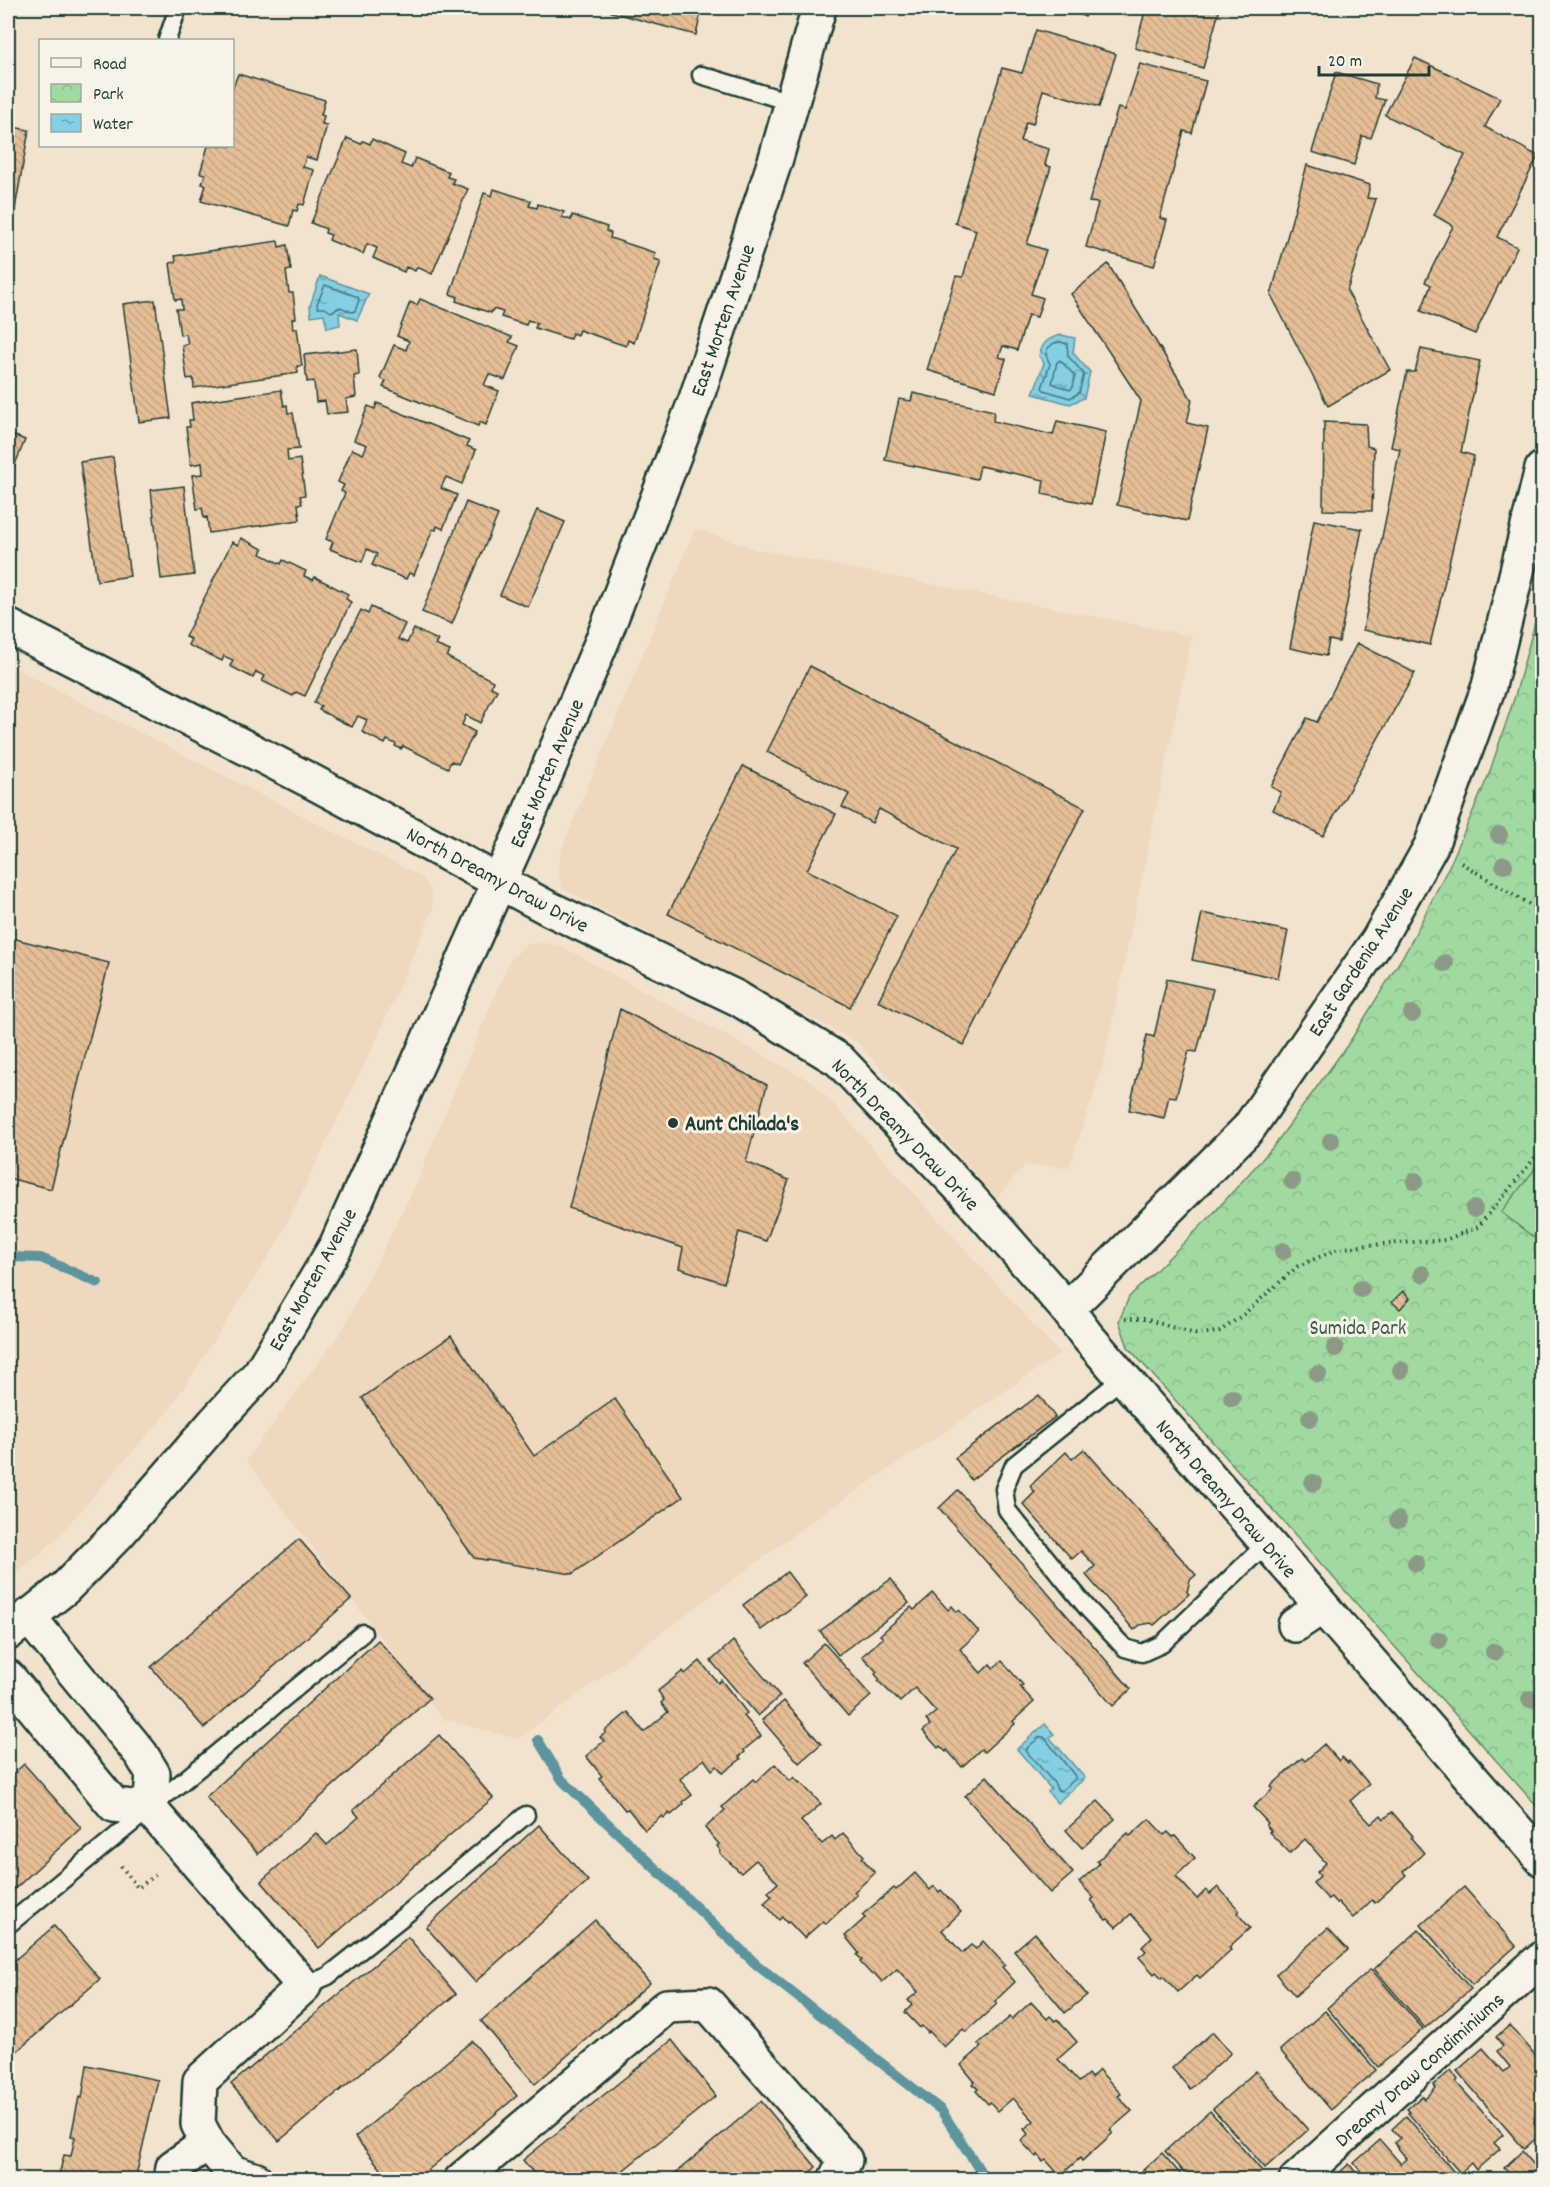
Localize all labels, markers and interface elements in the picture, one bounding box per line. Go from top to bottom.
legend [39,39,234,147]
scale bar [1319,39,1428,77]
text: 20 m [1328,50,1362,75]
text: Road [93,53,127,78]
text: Park [93,83,124,108]
text: Water [93,113,133,138]
street label: East Morten Avenue [685,241,765,401]
street label: East Morten Avenue [504,695,594,853]
street label: North Dreamy Draw Drive [400,821,593,942]
street label: East Gardenia Avenue [1303,882,1422,1044]
street label: North Dreamy Draw Drive [823,1053,985,1219]
place label: Aunt Chilada's [685,1111,799,1141]
marker: Aunt Chilada's [666,1116,680,1130]
street label: East Morten Avenue [263,1204,366,1357]
park label: Sumida Park [1310,1315,1406,1345]
street label: North Dreamy Draw Drive [1147,1414,1302,1586]
street label: Dreamy Draw Condiminiums [1329,1987,1513,2156]

